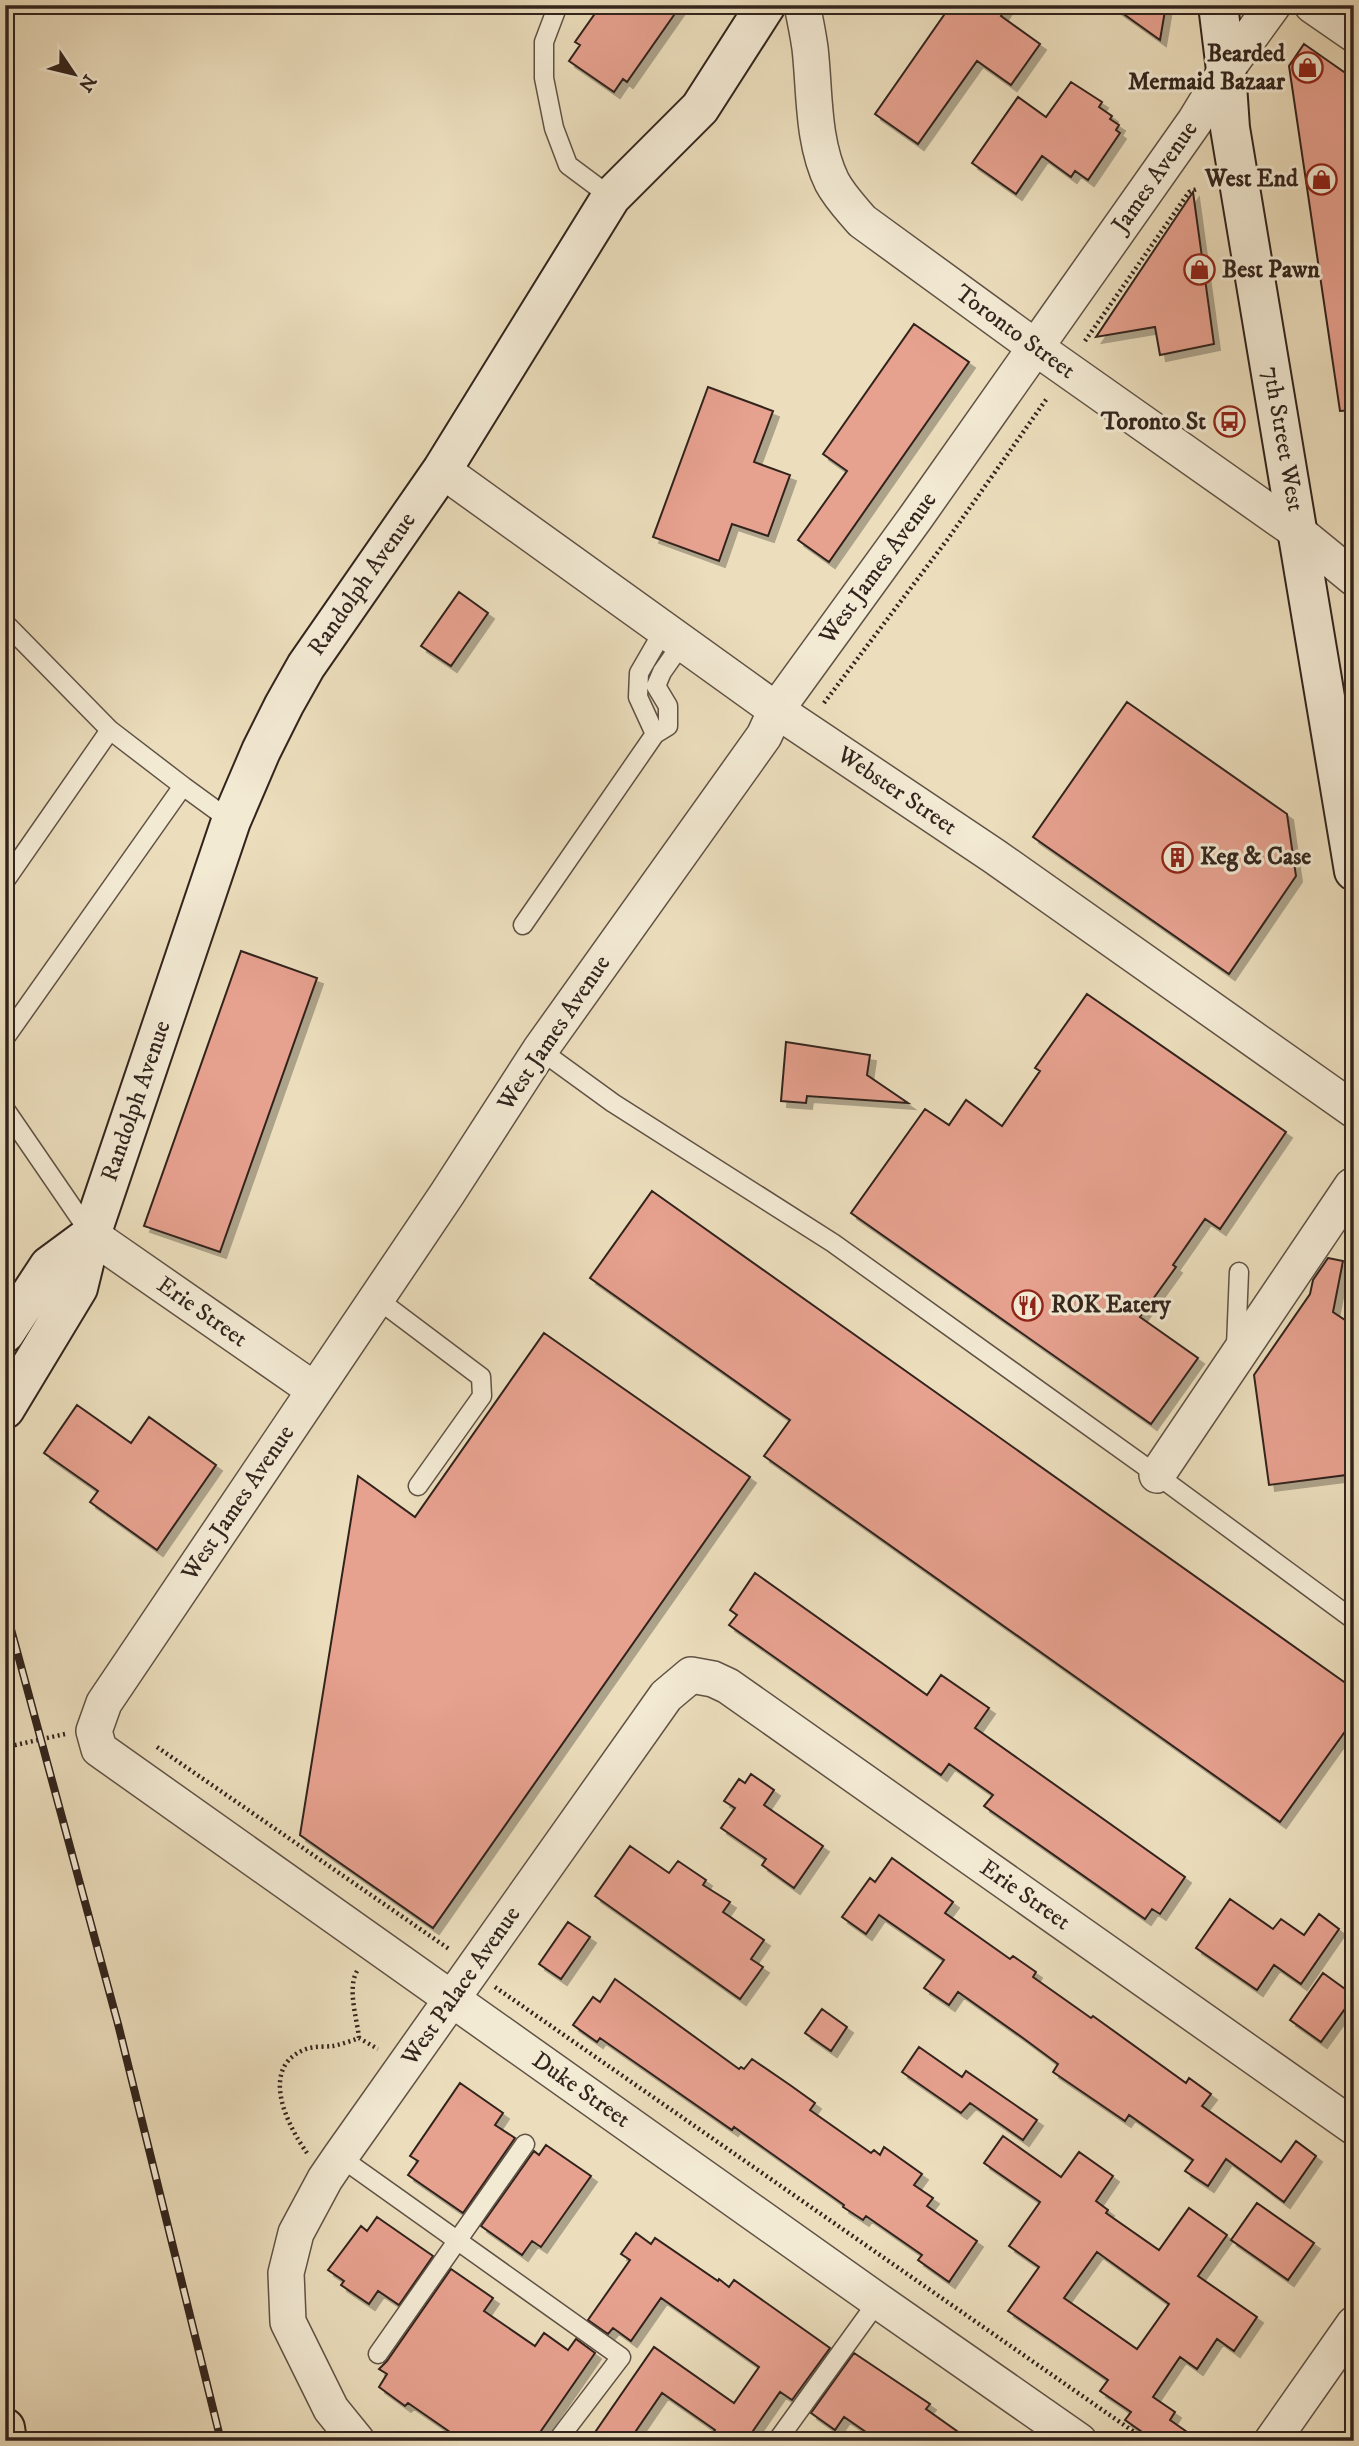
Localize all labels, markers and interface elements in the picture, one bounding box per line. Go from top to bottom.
north arrow [38,38,108,108]
place label: Bearded Mermaid Bazaar [1128,39,1286,97]
shop icon: Bearded Mermaid Bazaar [1291,51,1325,85]
text: N [73,70,101,96]
street label: James Avenue [1104,115,1204,240]
shop icon: West End [1304,162,1338,196]
place label: West End [1204,164,1299,194]
shop icon: Best Pawn [1182,253,1216,287]
place label: Best Pawn [1222,255,1320,285]
street label: Toronto Street [949,278,1081,386]
street label: 7th Street West [1256,364,1311,514]
bus stop icon: Toronto St [1212,405,1246,439]
place label: Toronto St [1100,407,1206,437]
street label: West James Avenue [812,486,943,651]
street label: Randolph Avenue [301,506,423,662]
street label: Webster Street [830,739,963,842]
building icon: Keg & Case [1160,840,1194,874]
place label: Keg & Case [1200,842,1311,872]
street label: West James Avenue [490,949,617,1117]
street label: Randolph Avenue [94,1017,178,1185]
street label: Erie Street [151,1270,253,1354]
restaurant icon: ROK Eatery [1011,1288,1045,1322]
place label: ROK Eatery [1051,1290,1171,1320]
street label: West James Avenue [174,1419,301,1587]
street label: Erie Street [974,1853,1076,1937]
street label: West Palace Avenue [394,1900,527,2072]
street label: Duke Street [526,2045,636,2135]

